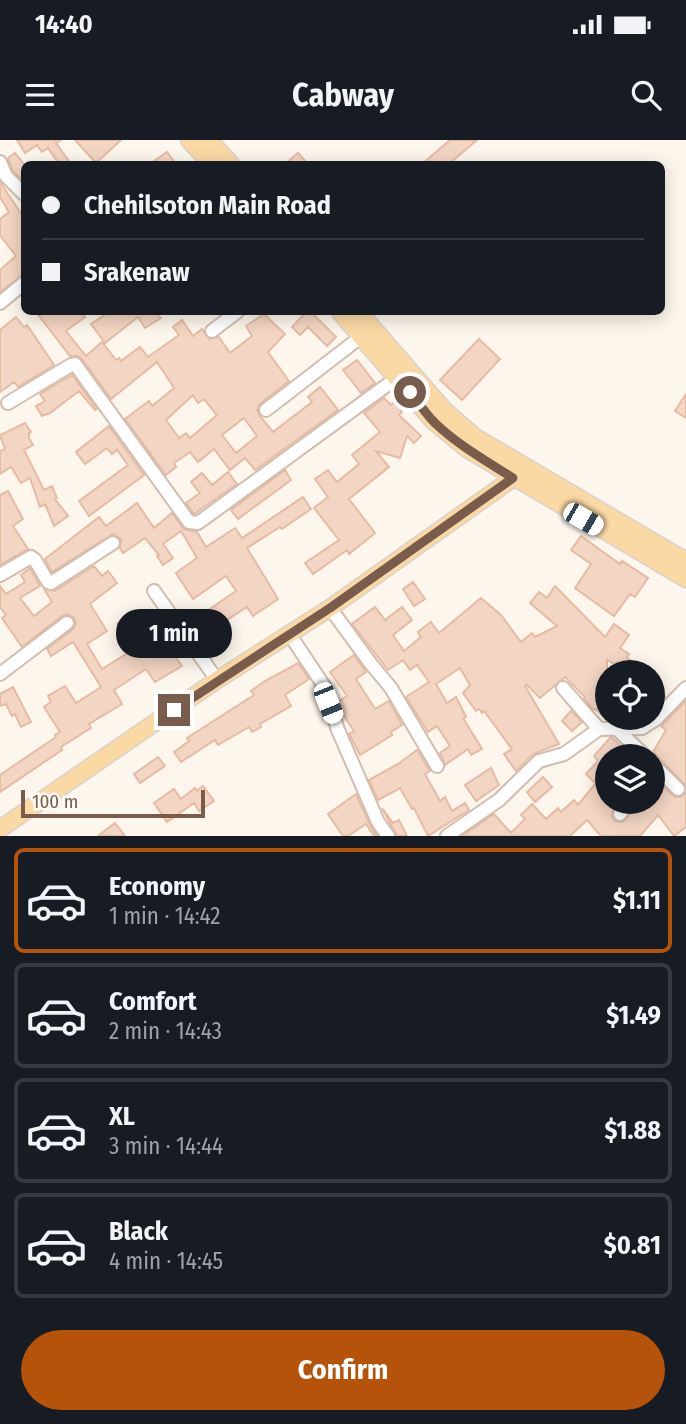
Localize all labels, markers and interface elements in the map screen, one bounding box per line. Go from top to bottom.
text: 14:40 [35,9,93,40]
icon: menu [21,76,59,114]
text: Cabway [292,76,394,114]
icon: search [627,76,665,114]
text: Chehilsoton Main Road [84,190,331,221]
text: Srakenaw [84,257,190,288]
route start [394,376,426,408]
car [560,499,607,539]
callout: 1 min [116,608,232,658]
text: 1 min [149,619,199,647]
map controls [595,660,665,814]
button: locate [595,660,665,730]
car [311,680,346,726]
route end [158,694,190,726]
button: layers [595,744,665,814]
scale bar [21,787,205,819]
text: 100 m [32,790,78,813]
icon: car [25,869,88,932]
text: Economy [109,871,205,902]
text: $1.11 [613,885,661,916]
text: 1 min · 14:42 [109,902,221,930]
icon: car [25,984,88,1047]
text: Comfort [109,986,197,1017]
text: $1.49 [606,1000,661,1031]
text: 2 min · 14:43 [109,1017,222,1045]
icon: car [25,1099,88,1162]
text: XL [109,1101,135,1132]
text: $1.88 [605,1115,661,1146]
text: 3 min · 14:44 [109,1132,223,1160]
icon: car [25,1214,88,1277]
text: Black [109,1216,168,1247]
text: $0.81 [604,1230,661,1261]
text: 4 min · 14:45 [109,1247,223,1275]
button: Confirm [21,1330,665,1410]

